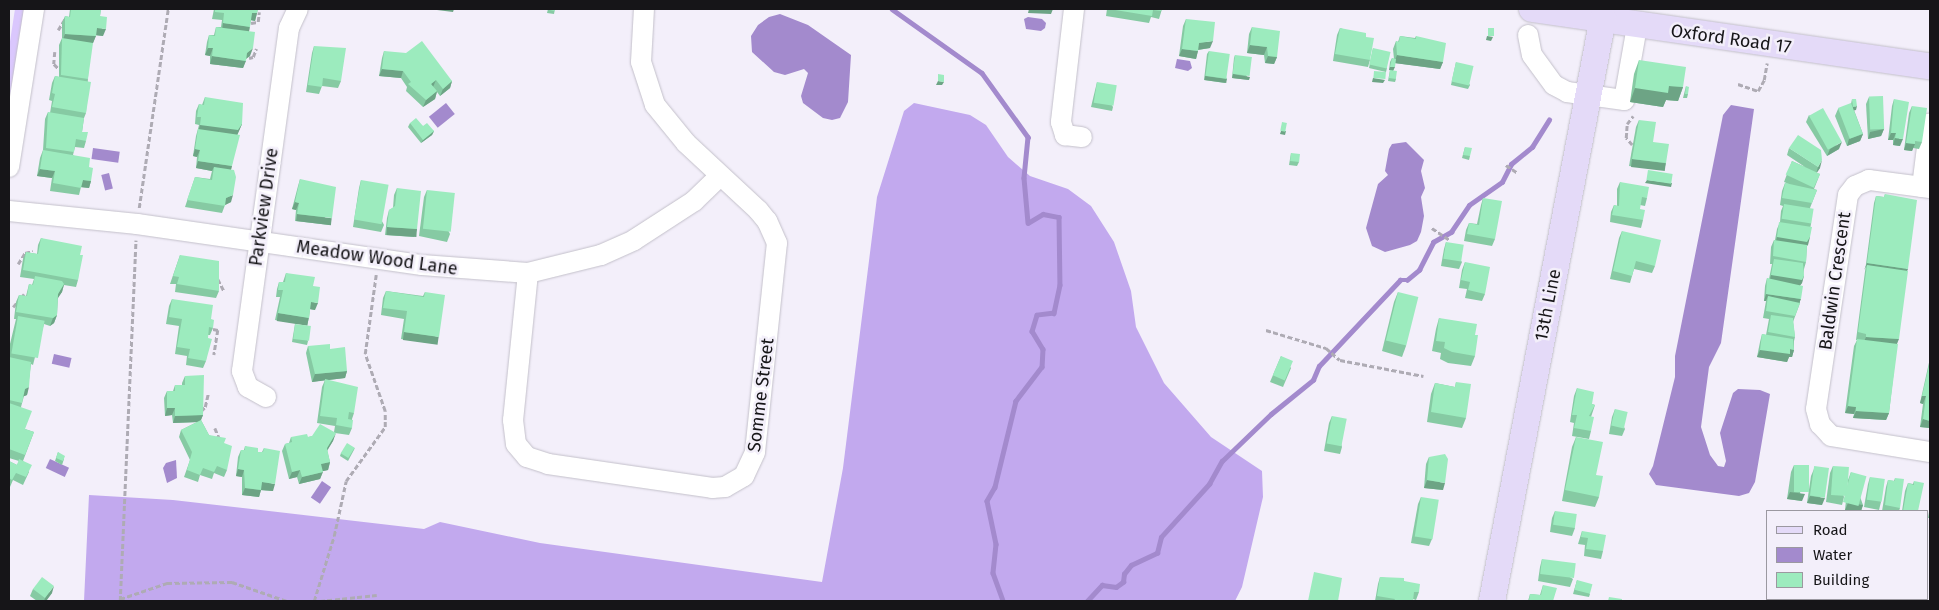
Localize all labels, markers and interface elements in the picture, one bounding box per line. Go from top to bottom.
street label: Oxford Road 17 [1669,20,1793,58]
street label: Parkview Drive [245,147,283,267]
street label: Baldwin Crescent [1815,211,1855,351]
street label: Meadow Wood Lane [295,236,459,280]
street label: 13th Line [1530,267,1566,343]
street label: Somme Street [743,337,779,453]
legend [1766,510,1929,600]
text: Road [1813,521,1848,539]
text: Water [1813,546,1852,564]
text: Building [1813,571,1869,589]

